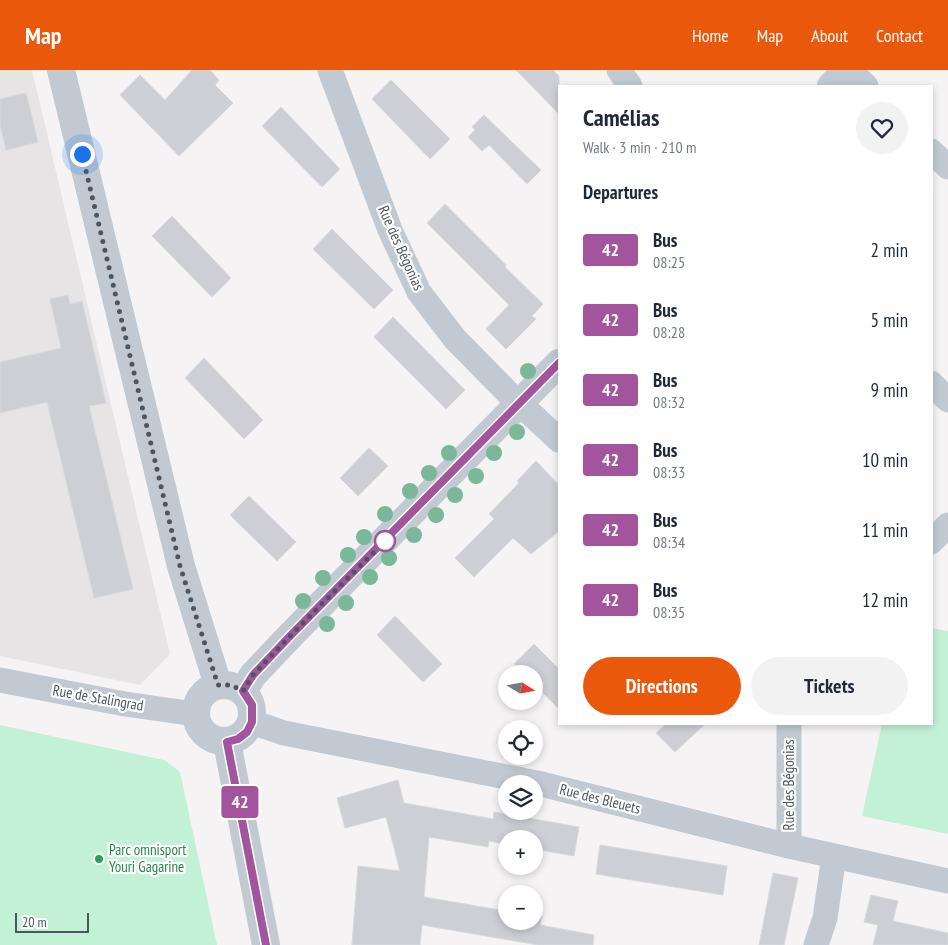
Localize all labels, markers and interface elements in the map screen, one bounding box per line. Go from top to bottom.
text: Map [25,20,62,51]
text: Home [692,24,729,47]
text: Map [757,24,783,47]
text: About [811,24,848,47]
text: Contact [876,24,923,47]
text: Camélias [583,102,659,133]
button: heart [856,102,908,154]
text: Walk · 3 min · 210 m [583,137,696,157]
your location [70,142,95,167]
text: Departures [583,180,658,204]
street label: Rue des Bégonias [374,202,429,293]
text: Bus [653,228,677,252]
text: 42 [602,238,619,261]
text: 2 min [871,238,908,262]
text: 08:25 [653,252,685,272]
text: Bus [653,298,677,322]
text: 42 [602,308,619,331]
text: 5 min [871,308,908,332]
text: 08:28 [653,322,685,342]
text: Bus [653,368,677,392]
text: 42 [602,378,619,401]
text: 9 min [871,378,908,402]
text: 08:32 [653,392,685,412]
text: Bus [653,438,677,462]
text: 42 [602,448,619,471]
text: 10 min [862,448,908,472]
text: 08:33 [653,462,685,482]
text: Bus [653,508,677,532]
text: 42 [602,518,619,541]
text: 11 min [862,518,908,542]
unlabelled marker [374,530,396,552]
text: 08:34 [653,532,685,552]
text: Bus [653,578,677,602]
text: 42 [602,588,619,611]
text: 12 min [862,588,908,612]
text: 08:35 [653,602,685,622]
button: Directions [583,657,741,715]
button: Tickets [751,657,908,715]
north arrow [498,665,542,710]
map controls [498,665,543,930]
street label: Rue de Stalingrad [51,680,145,715]
button: locate [498,720,543,765]
street label: Rue des Bégonias [779,739,798,831]
button: layers [498,775,543,820]
street label: Rue des Bleuets [558,779,643,818]
line badge: 42 [218,786,262,818]
text: 42 [231,790,249,813]
button: + [498,830,543,875]
place label: Parc omnisport Youri Gagarine [109,840,186,876]
marker: Parc omnisport Youri Gagarine [93,853,105,865]
button: − [498,885,543,930]
scale bar [15,910,89,933]
text: 20 m [22,913,47,931]

